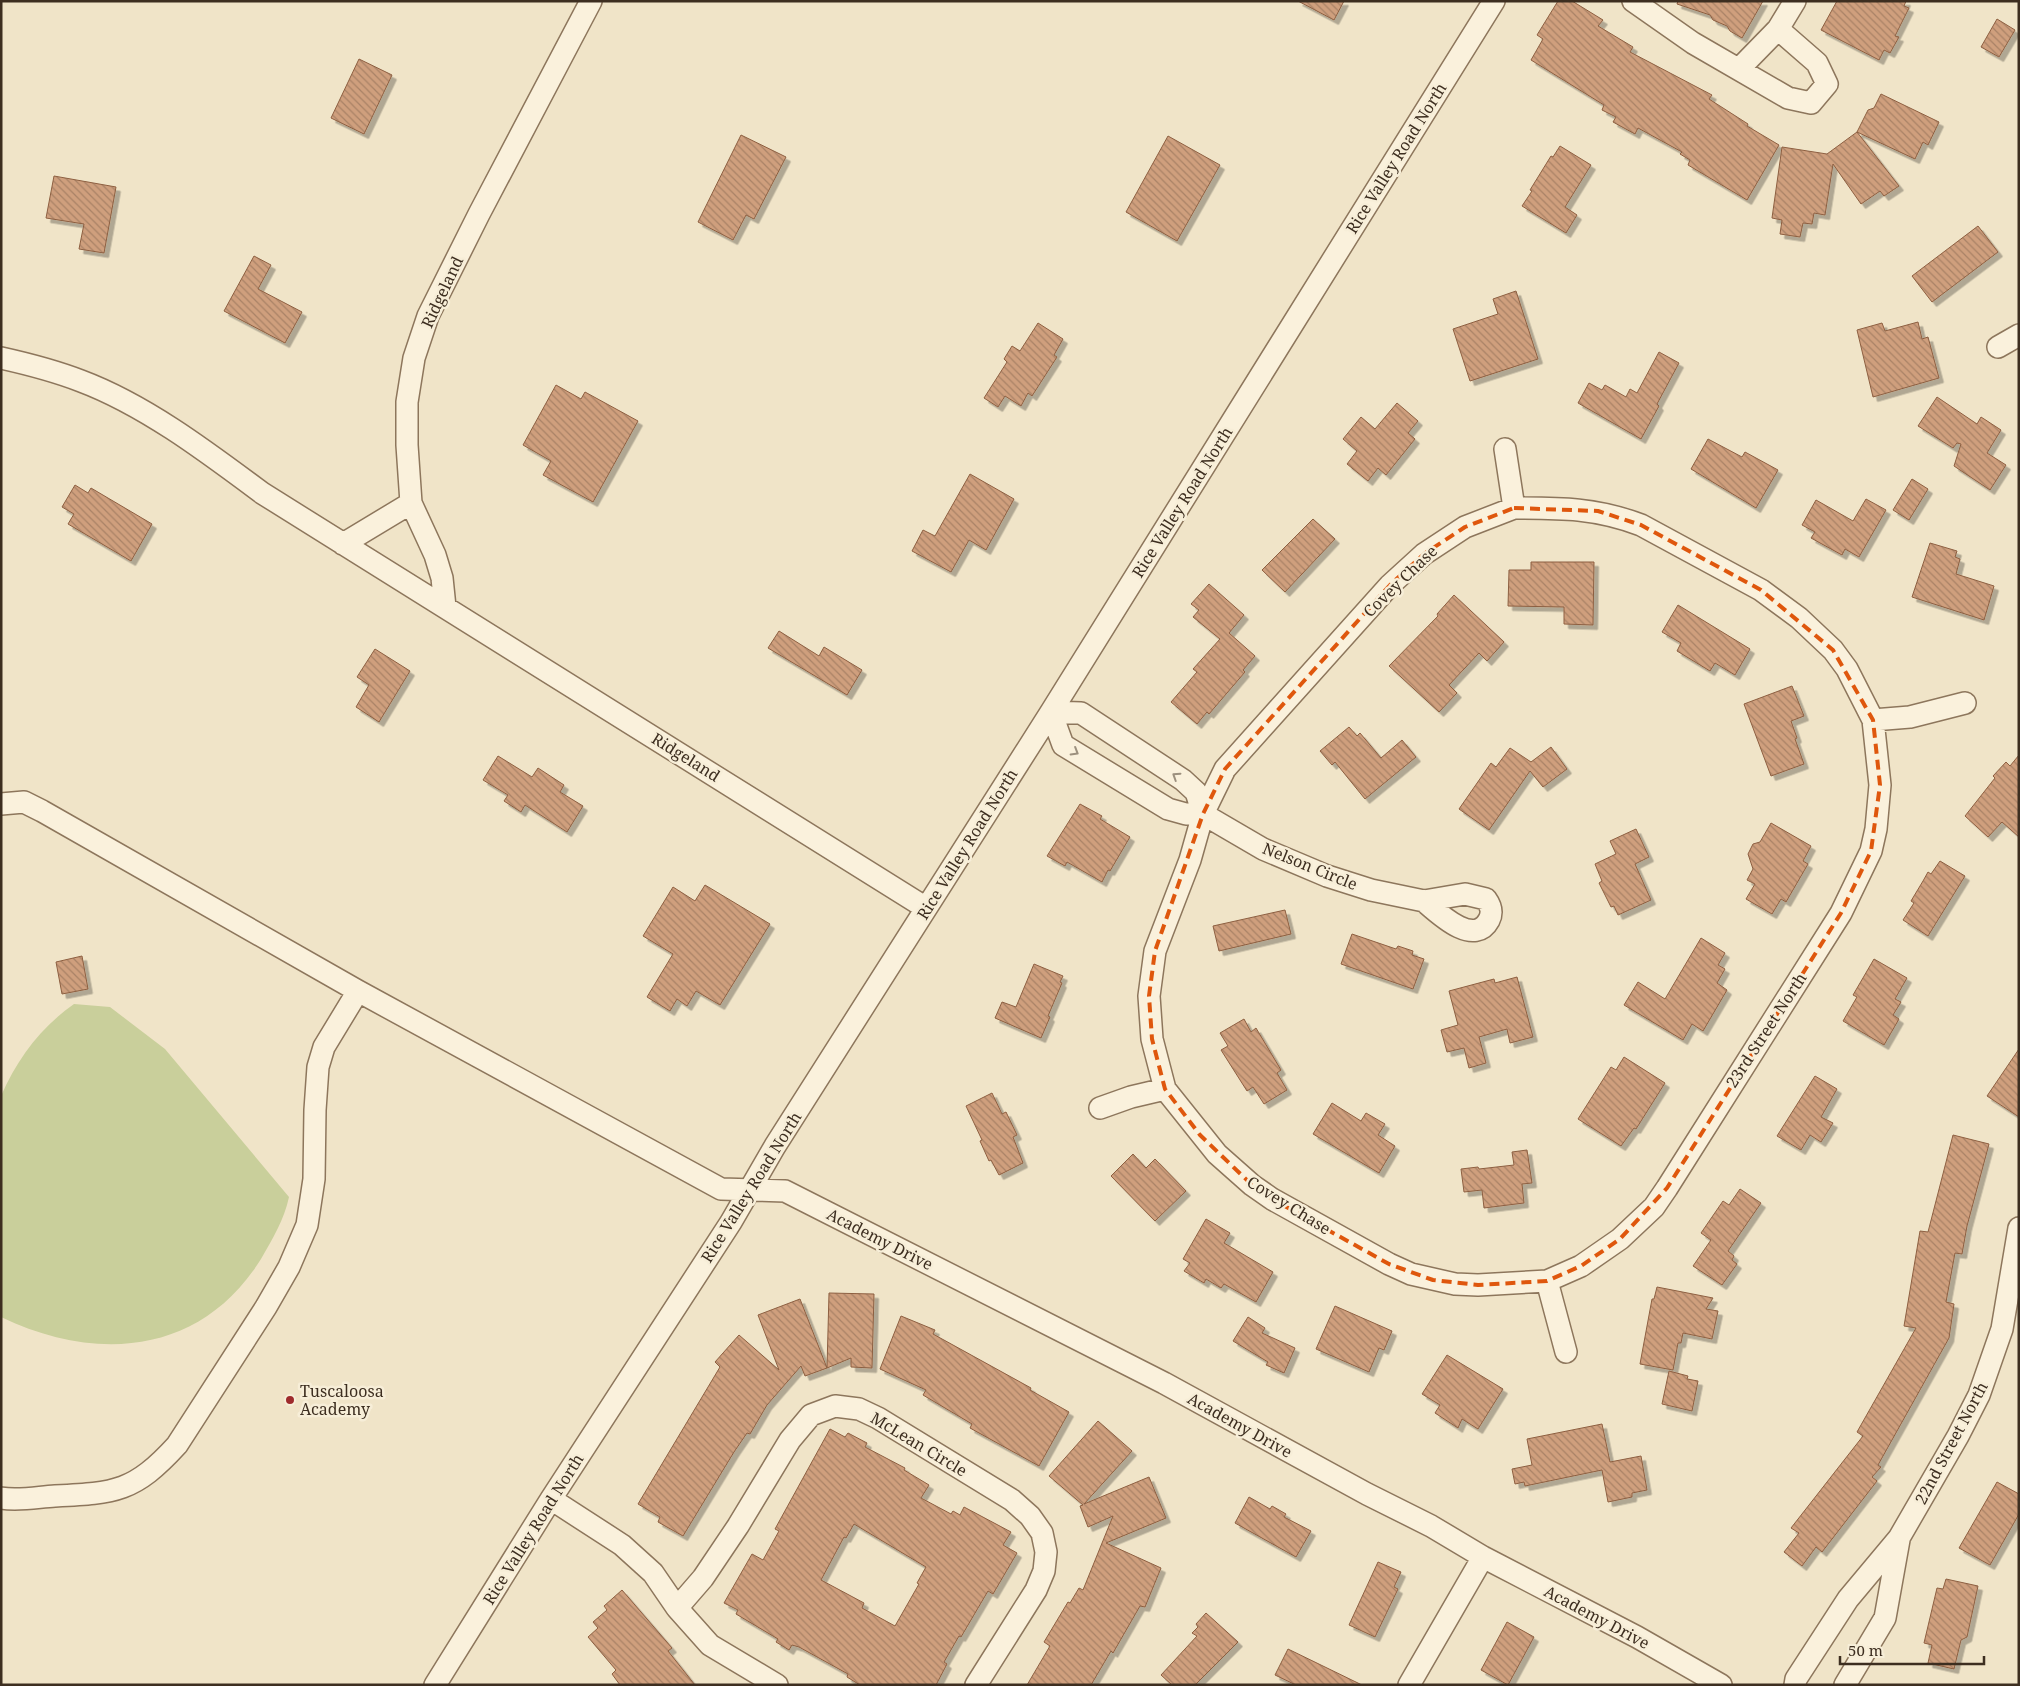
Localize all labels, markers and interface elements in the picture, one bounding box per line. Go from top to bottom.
street label: Rice Valley Road North [1341,78,1451,238]
street label: Ridgeland [416,252,468,331]
street label: Rice Valley Road North [1127,422,1237,582]
street label: Covey Chase [1358,540,1442,622]
street label: Ridgeland [648,727,725,787]
one-way arrow [1070,746,1079,756]
street label: Rice Valley Road North [912,764,1022,924]
one-way arrow [1173,772,1182,782]
street label: Nelson Circle [1259,837,1361,895]
street label: 23rd Street North [1721,968,1811,1092]
street label: Rice Valley Road North [696,1107,806,1267]
street label: Covey Chase [1243,1171,1335,1239]
street label: Academy Drive [823,1203,937,1275]
street label: 22nd Street North [1909,1378,1993,1508]
place label: Tuscaloosa Academy [300,1380,384,1420]
street label: Academy Drive [1184,1387,1296,1463]
marker: Tuscaloosa Academy [284,1394,296,1406]
street label: McLean Circle [867,1407,971,1481]
street label: Rice Valley Road North [478,1449,588,1609]
street label: Academy Drive [1540,1580,1654,1654]
scale bar [1840,1634,1984,1666]
text: 50 m [1848,1640,1883,1660]

